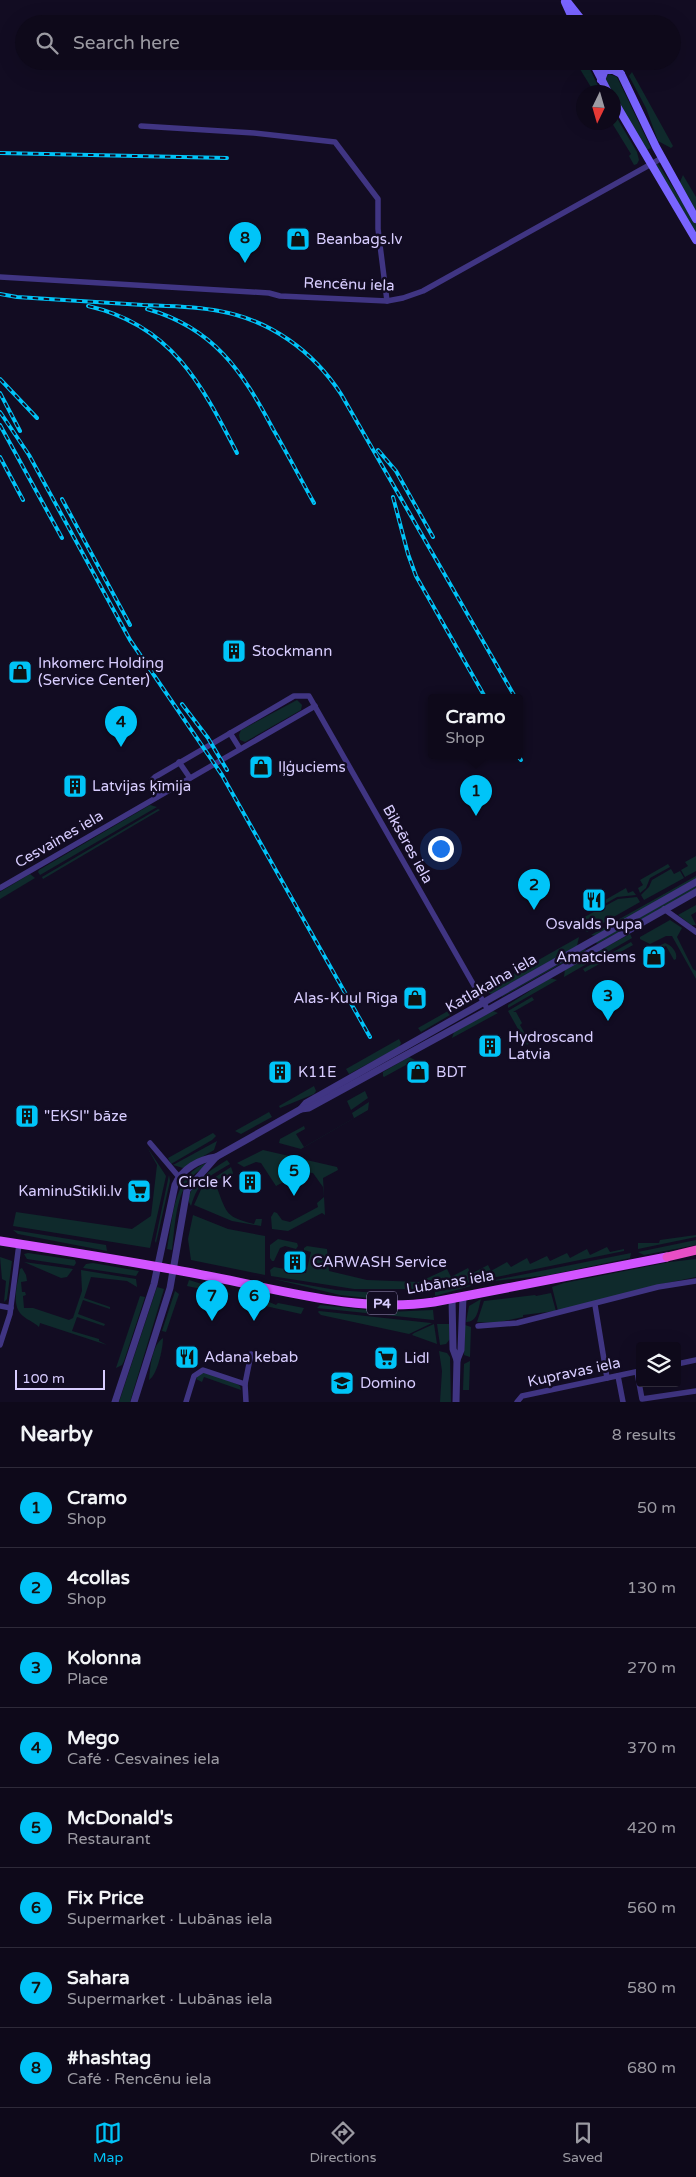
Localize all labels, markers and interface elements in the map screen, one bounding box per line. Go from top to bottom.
search box [15,15,681,70]
icon: search [33,29,61,57]
text: Search here [73,32,180,54]
north arrow [576,85,621,130]
pin: 8 [229,222,261,263]
shop icon: Beanbags.lv [285,226,311,252]
place label: Beanbags.lv [316,230,403,248]
street label: Rencēnu iela [303,273,395,295]
building icon: Stockmann [221,638,247,664]
place label: Stockmann [252,642,332,660]
place label: Inkomerc Holding (Service Center) [38,654,164,689]
shop icon: Inkomerc Holding (Service Center) [7,659,33,685]
popup [428,694,523,759]
pin: 4 [105,706,137,747]
text: Cramo [445,706,506,728]
text: Shop [445,728,485,748]
shop icon: Iļģuciems [248,754,274,780]
place label: Iļģuciems [278,758,346,776]
building icon: Latvijas ķīmija [62,773,88,799]
pin: 1 [460,775,492,816]
place label: Latvijas ķīmija [92,777,191,795]
street label: Biksēres iela [379,801,437,887]
street label: Cesvaines iela [12,806,106,872]
your location [428,836,454,862]
pin: 2 [518,869,550,910]
restaurant icon: Osvalds Pupa [581,887,607,913]
place label: Osvalds Pupa [546,915,642,933]
shop icon: Amatciems [641,944,667,970]
place label: Amatciems [556,948,636,966]
street label: Katlakalna iela [442,950,540,1016]
pin: 3 [592,980,624,1021]
shop icon: Alas-Kuul Riga [402,985,428,1011]
place label: Alas-Kuul Riga [293,989,398,1007]
place label: Hydroscand Latvia [508,1028,593,1063]
building icon: Hydroscand Latvia [477,1033,503,1059]
building icon: K11E [267,1059,293,1085]
shop icon: BDT [405,1059,431,1085]
place label: K11E [298,1063,336,1081]
place label: BDT [436,1063,466,1081]
building icon: "EKSI" bāze [14,1103,40,1129]
place label: "EKSI" bāze [44,1107,127,1125]
pin: 5 [278,1155,310,1196]
building icon: Circle K [237,1169,263,1195]
place label: Circle K [178,1173,232,1191]
supermarket icon: KaminuStikli.lv [126,1178,152,1204]
place label: KaminuStikli.lv [18,1182,122,1200]
building icon: CARWASH Service [282,1249,308,1275]
place label: CARWASH Service [312,1253,447,1271]
street label: Lubānas iela [405,1266,495,1298]
pin: 7 [196,1280,228,1321]
pin: 6 [238,1280,270,1321]
road number: P4 [367,1292,397,1315]
map controls [636,1342,681,1387]
button: layers [636,1342,681,1387]
restaurant icon: Adana kebab [174,1344,200,1370]
supermarket icon: Lidl [373,1345,399,1371]
place label: Adana kebab [204,1348,298,1366]
place label: Lidl [404,1349,430,1367]
street label: Kupravas iela [526,1353,622,1391]
scale bar [15,1367,105,1390]
text: 100 m [22,1370,65,1387]
school or university icon: Domino [329,1370,355,1396]
place label: Domino [360,1374,416,1392]
text: Nearby [20,1422,93,1447]
text: 8 results [612,1425,676,1445]
text: Cramo [67,1487,127,1509]
text: 1 [31,1498,41,1518]
text: 50 m [637,1498,676,1518]
text: Shop [67,1509,106,1529]
text: 4collas [67,1567,130,1589]
text: 2 [31,1578,41,1598]
text: 130 m [627,1578,676,1598]
text: Shop [67,1589,106,1609]
text: Kolonna [67,1647,141,1669]
text: 3 [31,1658,41,1678]
text: 270 m [627,1658,676,1678]
text: Place [67,1669,108,1689]
text: Mego [67,1727,119,1749]
text: 4 [31,1738,41,1758]
text: 370 m [627,1738,676,1758]
text: Café · Cesvaines iela [67,1749,220,1769]
text: McDonald's [67,1807,173,1829]
text: 5 [31,1818,41,1838]
text: 420 m [627,1818,676,1838]
text: Restaurant [67,1829,151,1849]
text: Fix Price [67,1887,144,1909]
text: 6 [31,1898,41,1918]
text: 560 m [627,1898,676,1918]
text: Supermarket · Lubānas iela [67,1909,272,1929]
text: Sahara [67,1967,130,1989]
text: 7 [31,1978,41,1998]
text: 580 m [627,1978,676,1998]
text: Supermarket · Lubānas iela [67,1989,272,2009]
text: #hashtag [67,2047,151,2069]
text: 8 [31,2058,41,2078]
text: 680 m [627,2058,676,2078]
text: Café · Rencēnu iela [67,2069,211,2089]
tab: Map [93,2119,123,2166]
tab: Directions [309,2119,376,2166]
tab: Saved [562,2119,603,2166]

